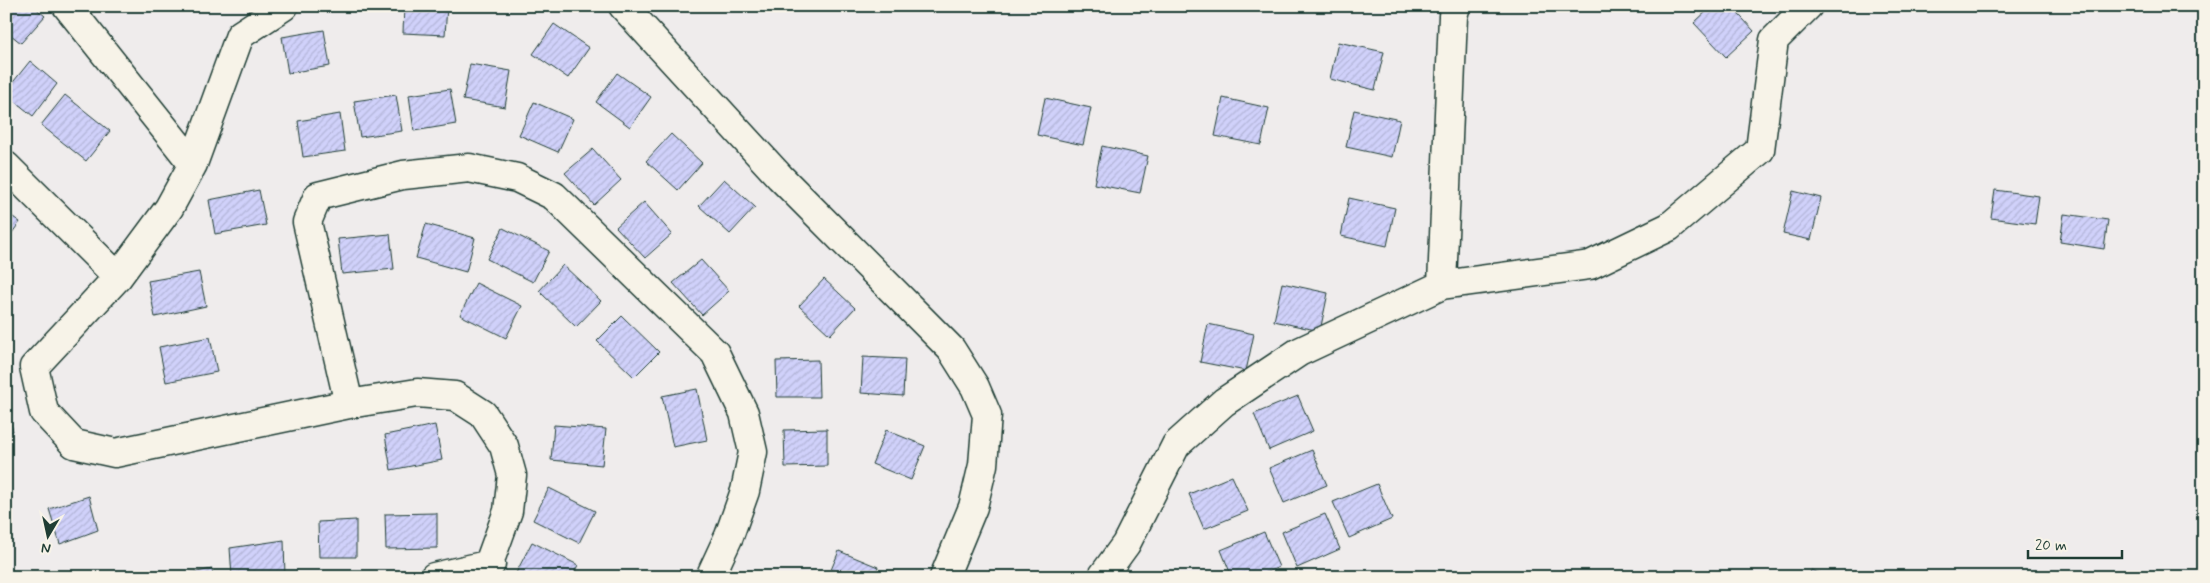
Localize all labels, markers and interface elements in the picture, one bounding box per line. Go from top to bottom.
north arrow [22,510,72,560]
scale bar [2028,528,2121,560]
text: 20 m [2035,536,2067,556]
text: N [40,538,52,557]

